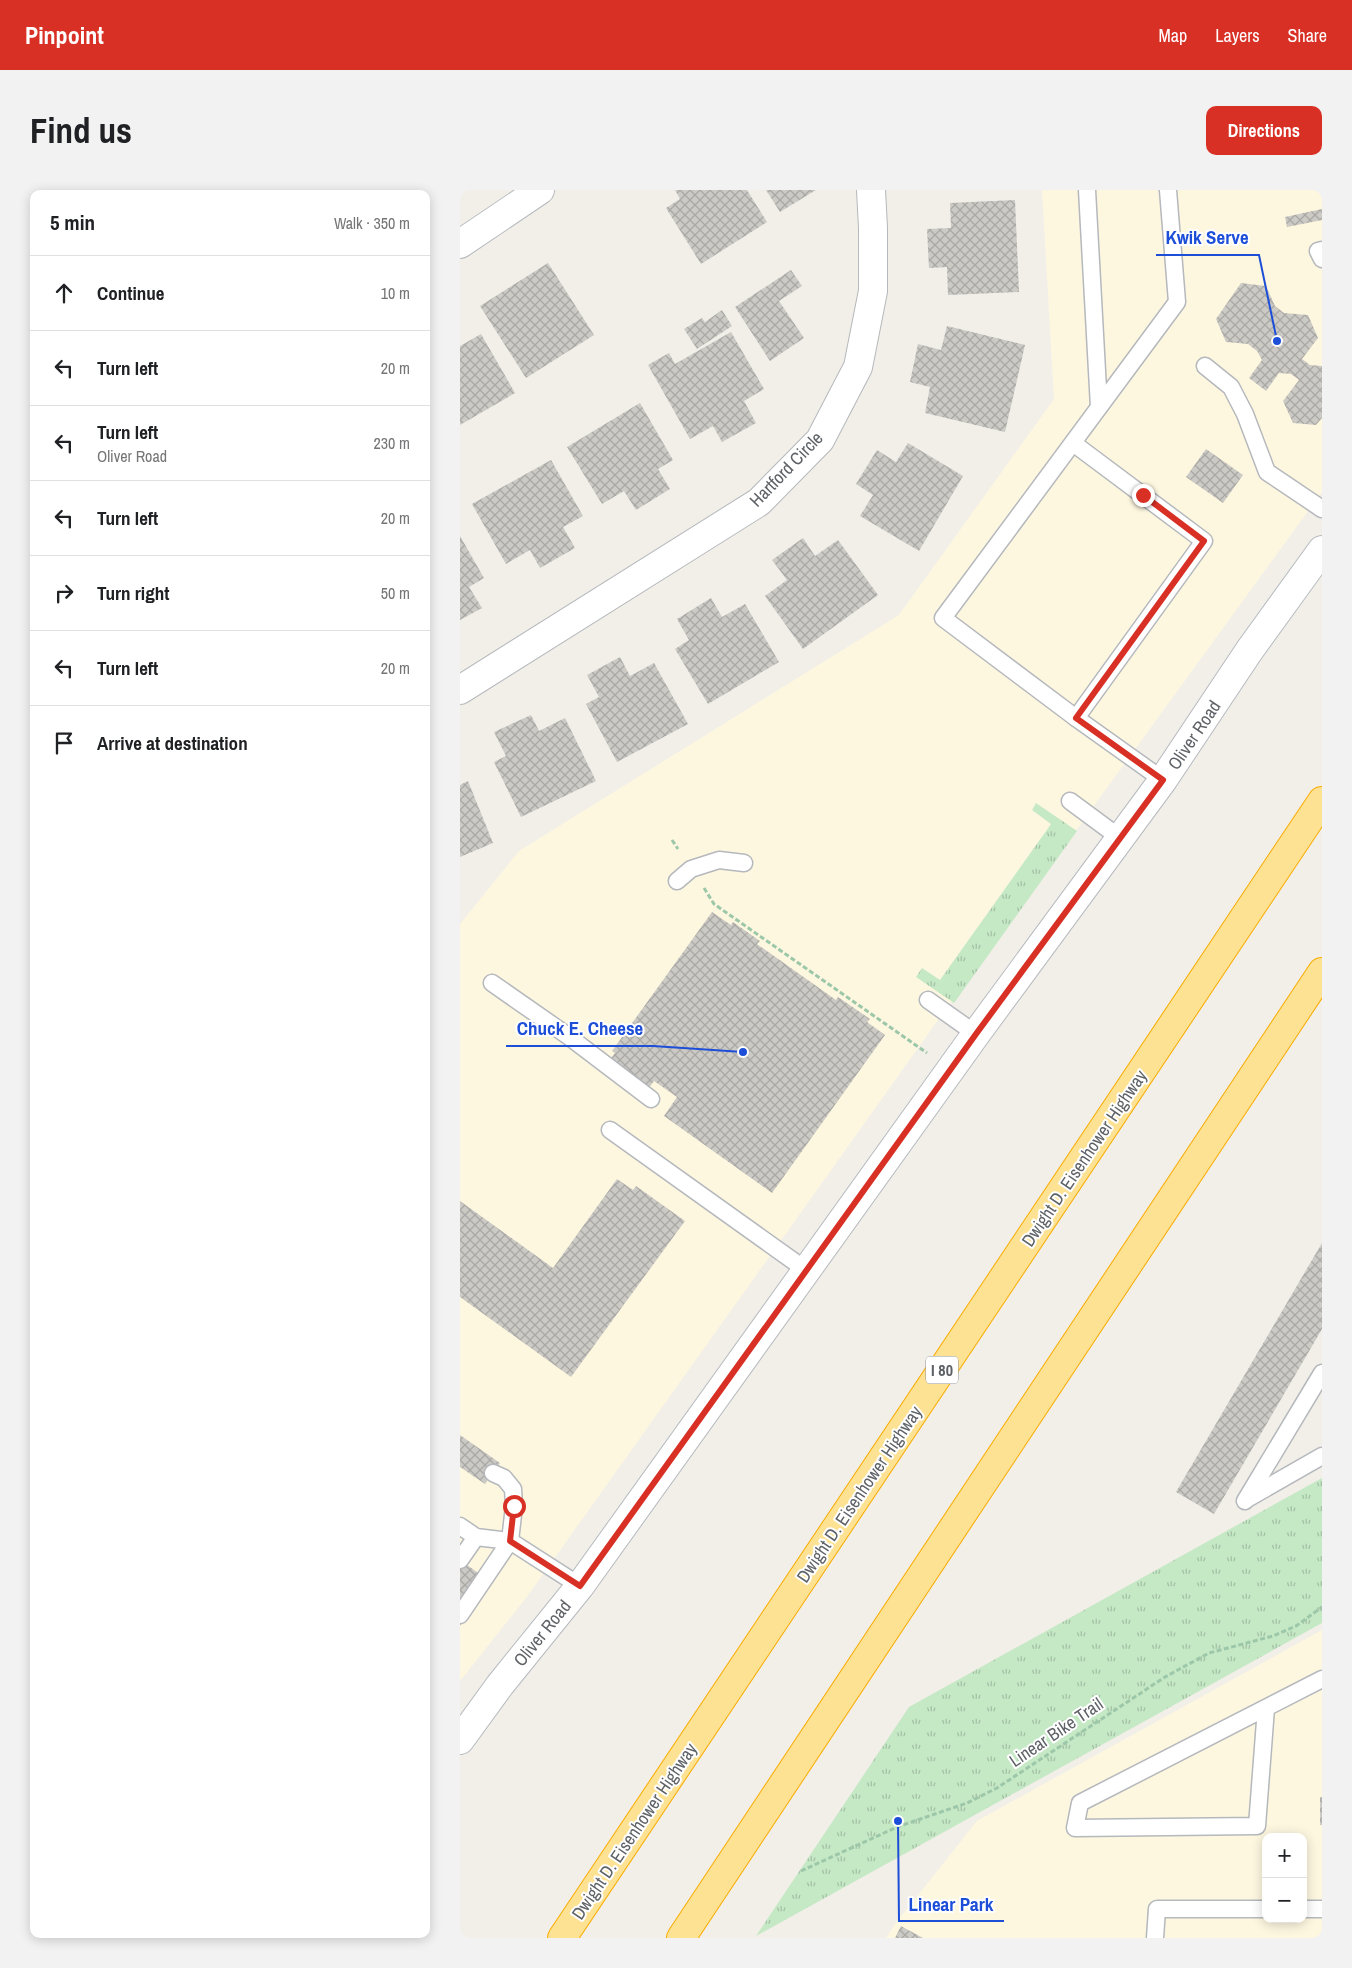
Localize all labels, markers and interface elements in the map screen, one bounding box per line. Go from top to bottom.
text: Pinpoint [25,19,104,51]
text: Map [1159,23,1187,48]
text: Layers [1215,23,1260,48]
text: Share [1288,23,1327,48]
button: Directions [1206,106,1322,155]
text: Find us [30,107,132,154]
text: 5 min [50,208,95,237]
text: Walk · 350 m [334,212,410,234]
callout: Kwik Serve [1156,221,1259,255]
text: Kwik Serve [1165,224,1249,250]
icon: ahead [50,279,78,307]
text: Continue [97,280,165,306]
text: 10 m [381,282,410,304]
icon: left [50,354,78,382]
text: Turn left [97,355,158,381]
text: 20 m [381,357,410,379]
text: Turn left [97,419,158,445]
street label: Hartford Circle [744,426,828,512]
icon: left [50,429,78,457]
text: 230 m [374,432,410,454]
text: Oliver Road [97,445,167,467]
route end [1132,484,1155,507]
icon: left [50,504,78,532]
text: Turn left [97,505,158,531]
text: 20 m [381,507,410,529]
icon: right [50,579,78,607]
text: Turn right [97,580,169,606]
text: 50 m [381,582,410,604]
icon: left [50,654,78,682]
text: Turn left [97,655,158,681]
text: 20 m [381,657,410,679]
street label: Oliver Road [1162,695,1226,775]
icon: arrive [50,729,78,757]
text: Arrive at destination [97,730,248,756]
callout: Chuck E. Cheese [506,1012,653,1046]
text: Chuck E. Cheese [517,1015,644,1041]
street label: Dwight D. Eisenhower Highway [1015,1064,1153,1251]
road number: I 80 [926,1356,958,1384]
street label: Dwight D. Eisenhower Highway [790,1400,928,1587]
route start [503,1495,526,1518]
street label: Oliver Road [508,1595,576,1671]
street label: Linear Bike Trail [1004,1691,1108,1773]
street label: Dwight D. Eisenhower Highway [565,1737,703,1924]
map controls [1262,1833,1307,1923]
button: + [1262,1833,1307,1878]
button: − [1262,1878,1307,1923]
callout: Linear Park [899,1887,1004,1921]
text: Linear Park [909,1891,994,1917]

